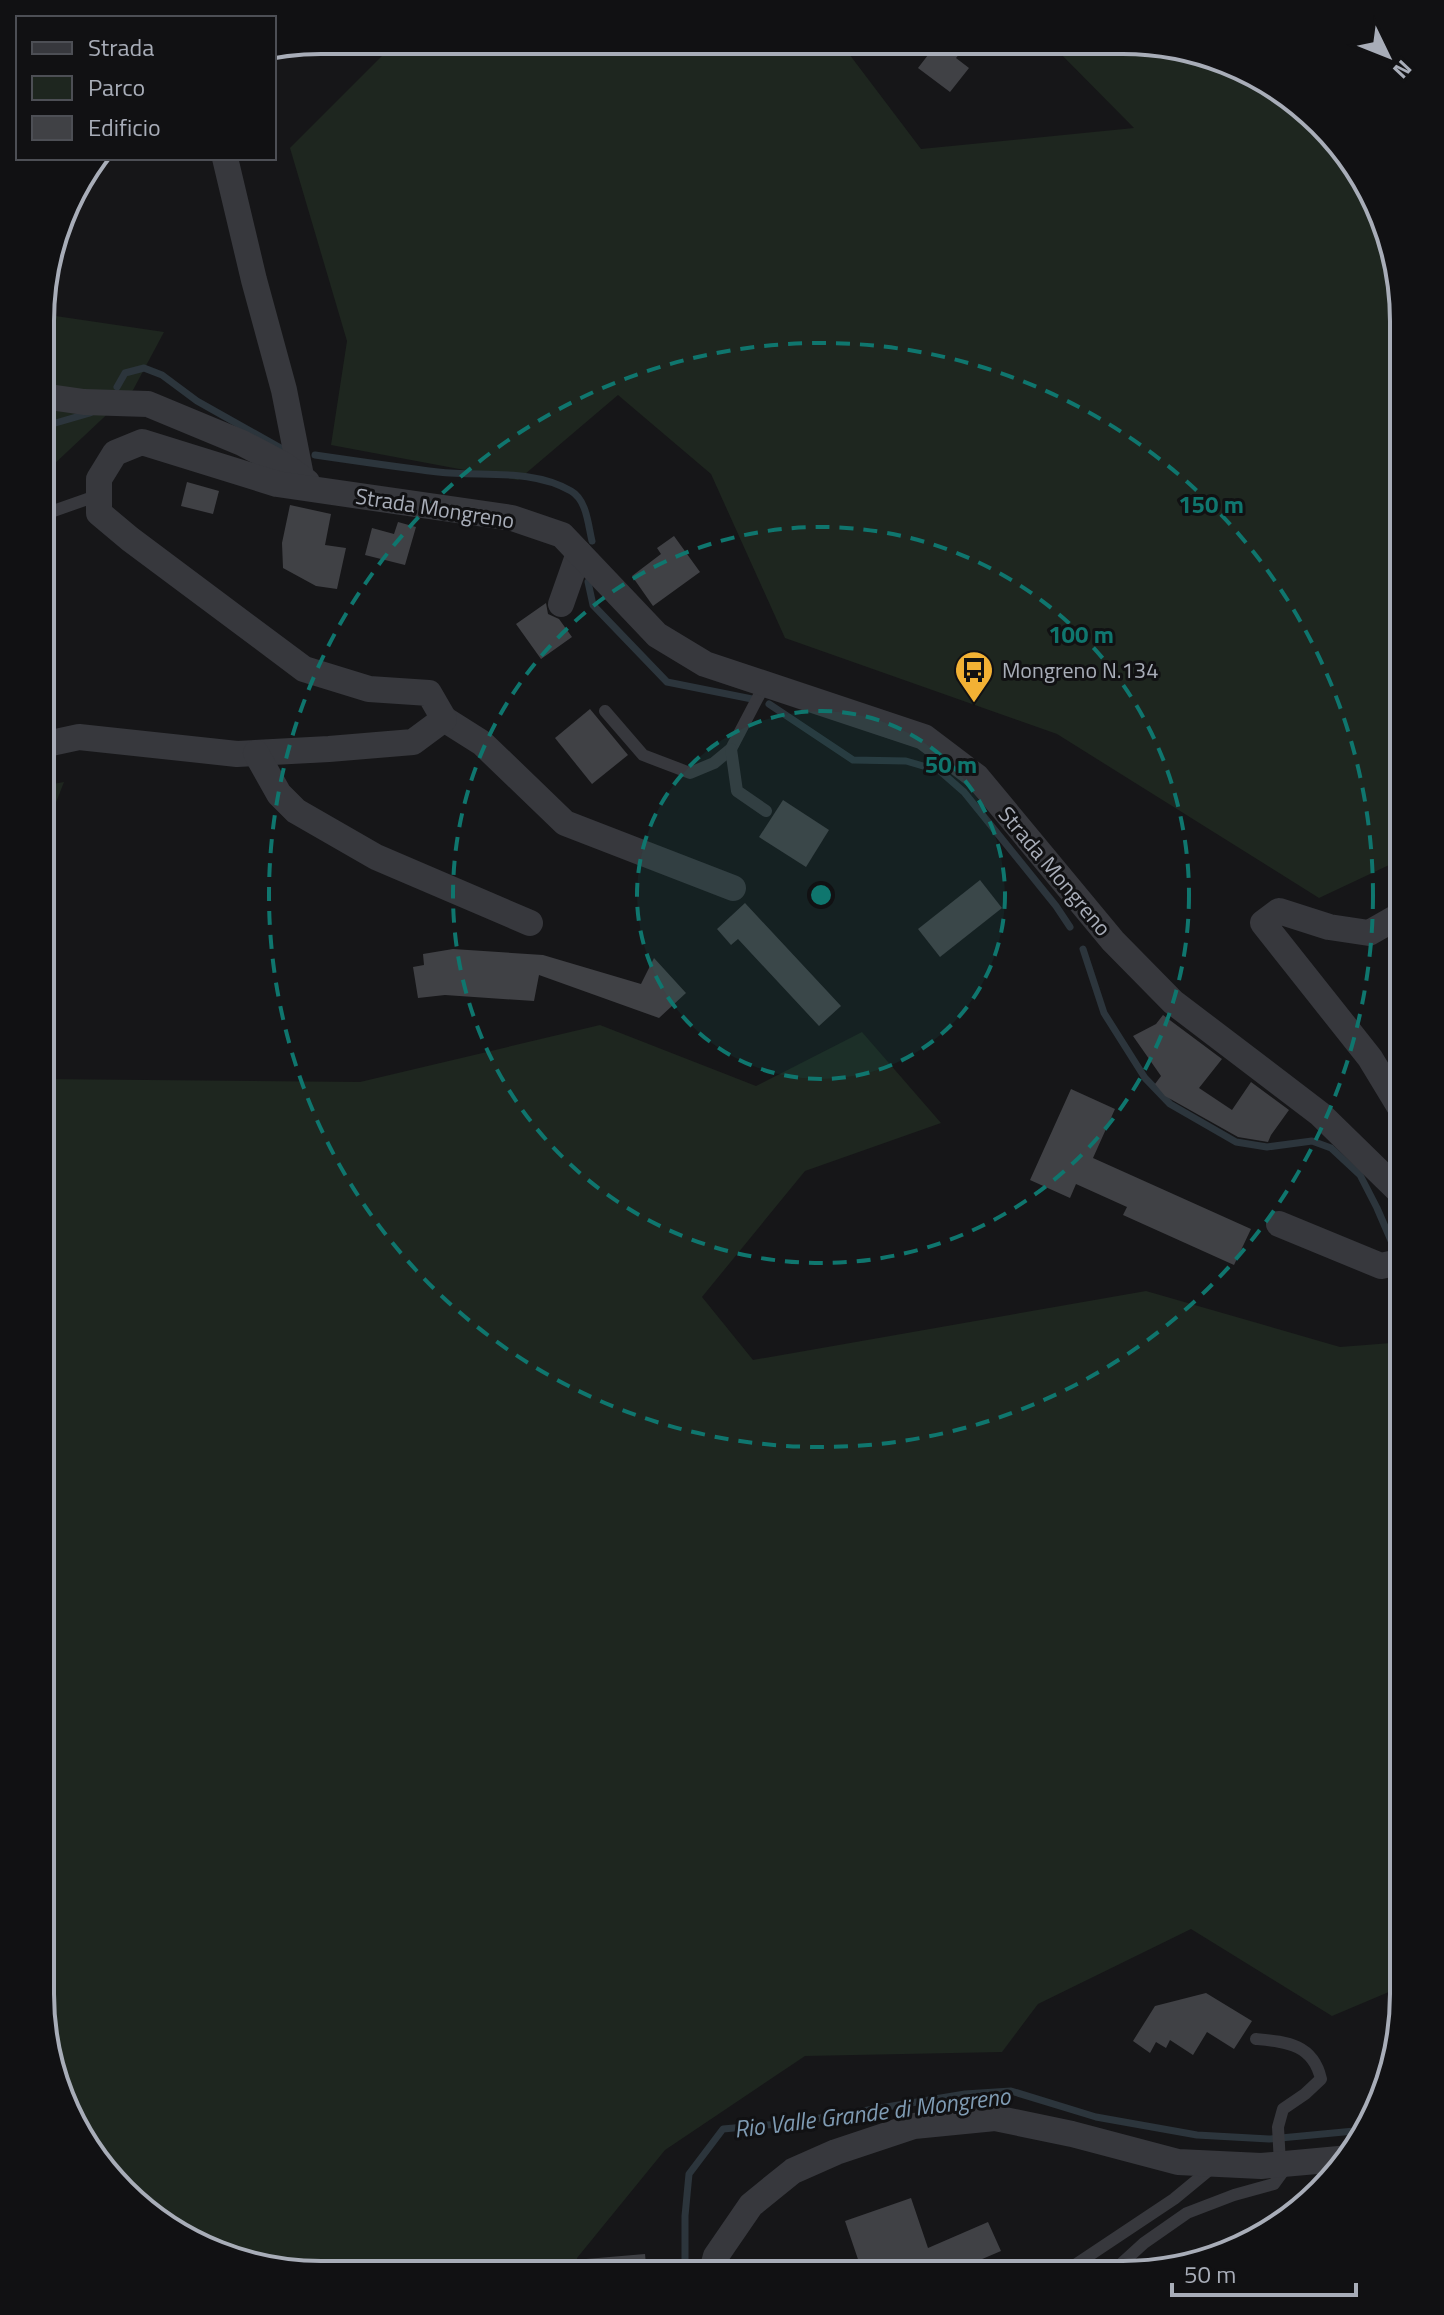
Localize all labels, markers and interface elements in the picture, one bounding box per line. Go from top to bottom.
legend [16,16,276,160]
north arrow [1348,16,1428,96]
text: Strada [88,29,154,65]
text: N [1385,52,1420,87]
text: Parco [88,69,145,105]
text: Edificio [88,109,161,145]
street label: Strada Mongreno [353,479,517,537]
text: 150 m [1178,486,1244,522]
text: 100 m [1048,616,1114,652]
bus stop icon: Mongreno N.134 [953,649,995,704]
place label: Mongreno N.134 [1002,653,1158,687]
text: 50 m [925,746,977,782]
street label: Strada Mongreno [990,799,1120,943]
centre of rings [807,881,835,909]
water label: Rio Valle Grande di Mongreno [732,2077,1013,2147]
scale bar [1172,2247,1356,2297]
text: 50 m [1184,2256,1236,2292]

